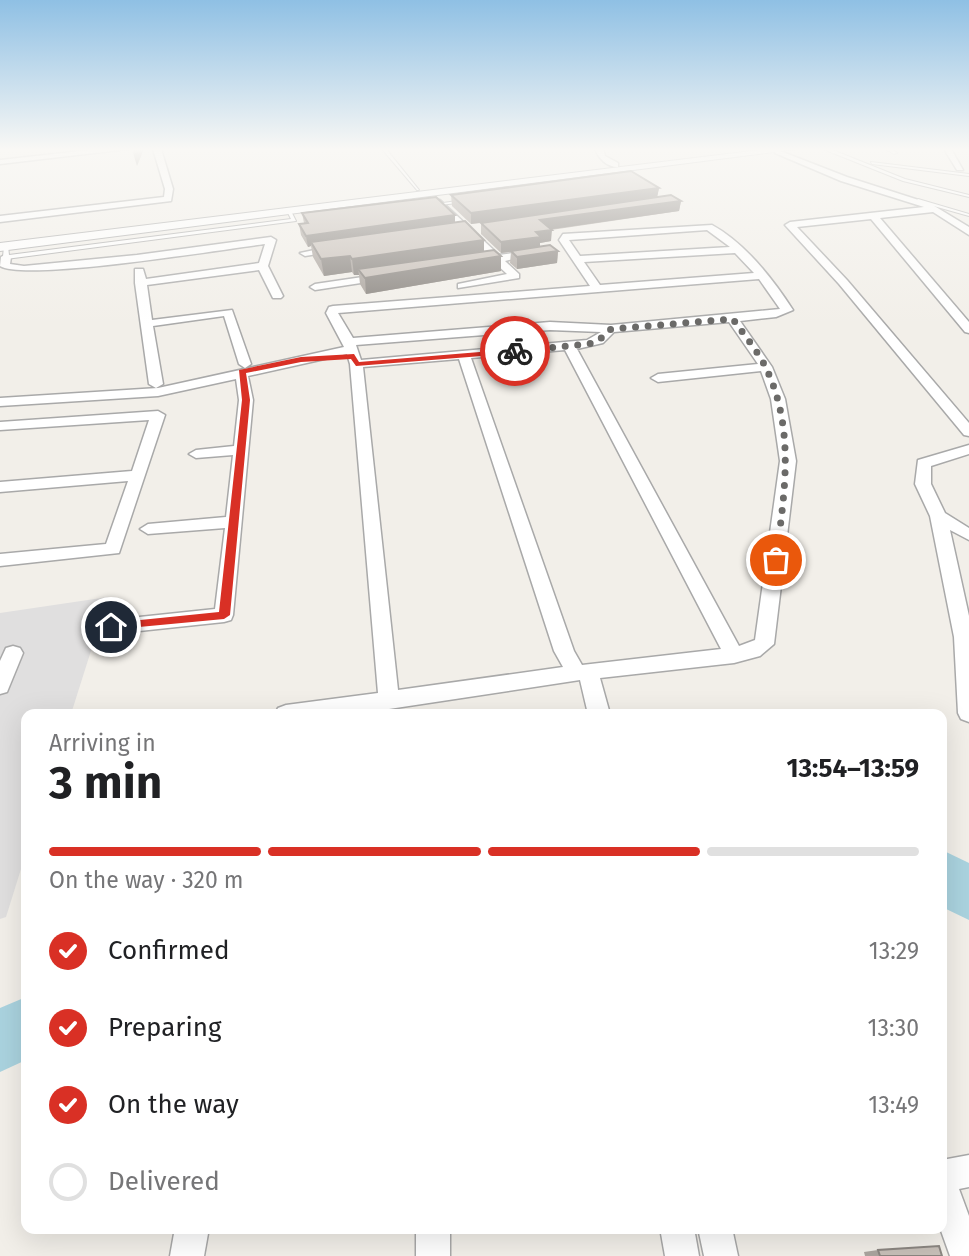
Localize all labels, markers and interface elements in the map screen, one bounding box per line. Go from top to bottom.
courier [480,316,550,386]
icon: bike [496,332,534,370]
pin [746,530,806,590]
icon: bag [757,541,795,579]
pin [81,597,141,657]
icon: home [92,608,130,646]
text: Arriving in [49,729,156,757]
text: 13:54–13:59 [787,753,919,784]
text: 3 min [49,755,162,810]
text: On the way · 320 m [49,866,244,894]
icon: check [49,932,87,970]
text: Confirmed [108,935,229,966]
text: 13:29 [869,937,919,965]
icon: check [49,1009,87,1047]
text: Preparing [108,1012,221,1043]
text: 13:30 [868,1014,919,1042]
icon: check [49,1086,87,1124]
text: On the way [108,1089,239,1120]
text: 13:49 [868,1091,919,1119]
text: Delivered [108,1166,220,1197]

